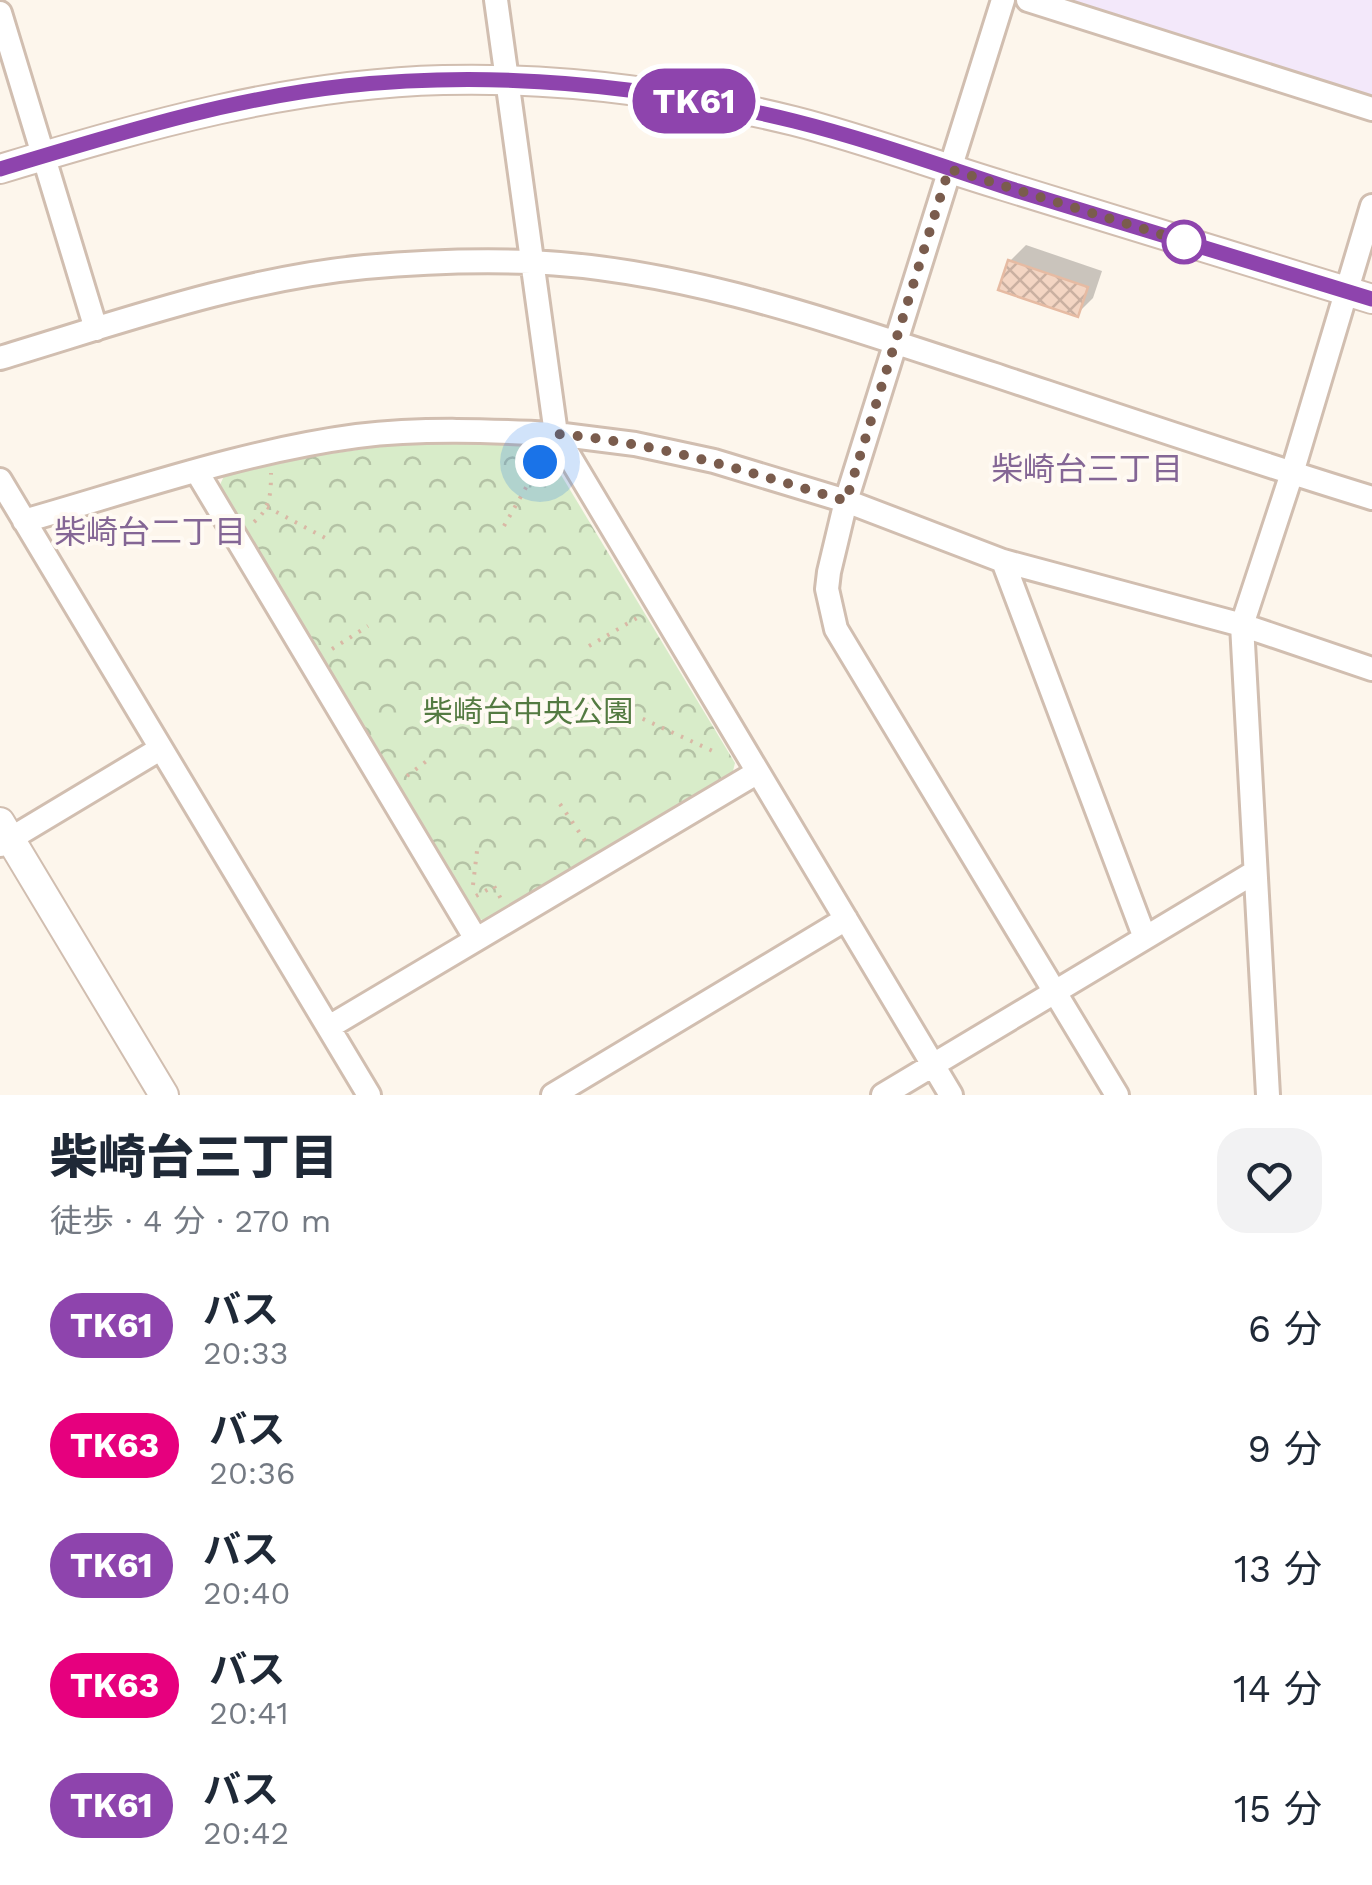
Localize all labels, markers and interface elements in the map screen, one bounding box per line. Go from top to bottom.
line badge: TK61 [624,68,764,134]
text: TK61 [653,80,735,122]
unlabelled marker [1163,221,1205,263]
your location [515,437,565,487]
district label: 柴崎台三丁目 [991,450,1183,488]
district label: 柴崎台二丁目 [54,513,246,551]
park label: 柴崎台中央公園 [423,694,633,729]
button: heart [1217,1128,1322,1233]
text: 柴崎台三丁目 [50,1129,338,1186]
text: 徒歩 · 4 分 · 270 m [50,1202,331,1240]
text: バス [203,1288,279,1332]
text: TK61 [70,1304,153,1346]
text: 6 分 [1248,1307,1322,1351]
text: 20:33 [203,1334,288,1372]
text: バス [209,1408,285,1452]
text: TK63 [70,1424,159,1466]
text: 9 分 [1248,1427,1322,1471]
text: 20:36 [209,1454,295,1492]
text: バス [203,1528,279,1572]
text: TK61 [70,1544,153,1586]
text: 13 分 [1234,1547,1322,1591]
text: 20:40 [203,1574,290,1612]
text: バス [209,1648,285,1692]
text: TK63 [70,1664,159,1706]
text: 14 分 [1233,1667,1322,1711]
text: 20:41 [209,1694,289,1732]
text: バス [203,1768,279,1812]
text: TK61 [70,1784,153,1826]
text: 15 分 [1234,1787,1322,1831]
text: 20:42 [203,1814,289,1852]

